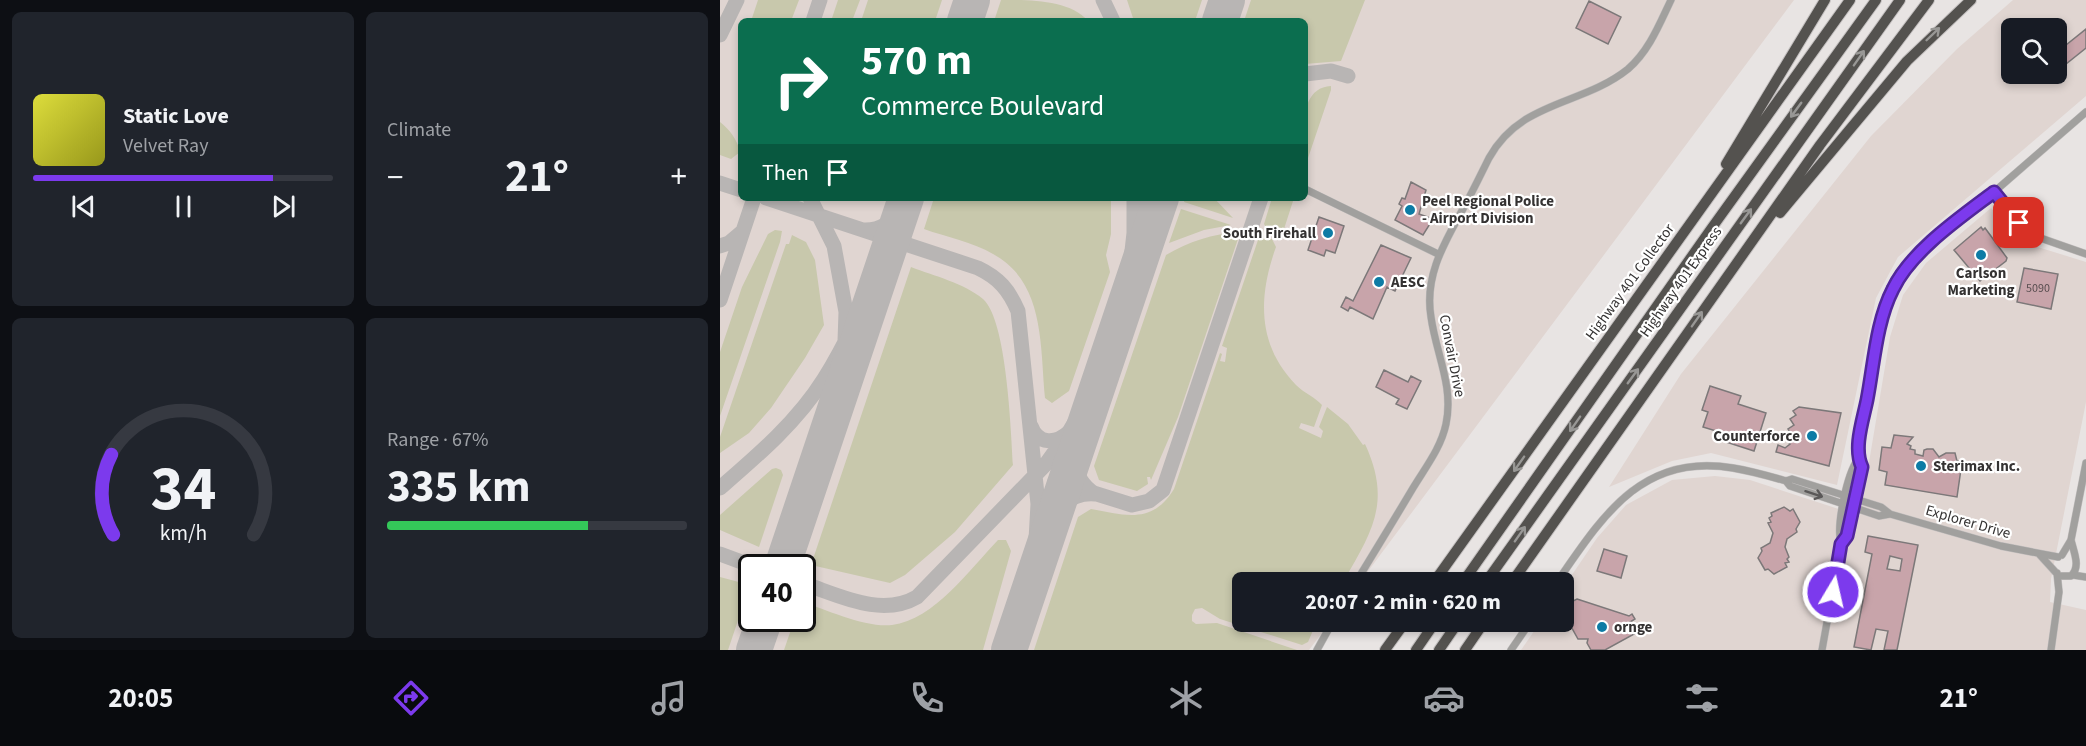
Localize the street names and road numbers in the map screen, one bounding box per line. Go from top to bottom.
street label: Highway 401 Collector [1581,219,1680,345]
street label: Highway 401 Express [1635,223,1727,341]
street label: Convair Drive [1434,313,1470,399]
street label: Explorer Drive [1923,500,2013,544]

